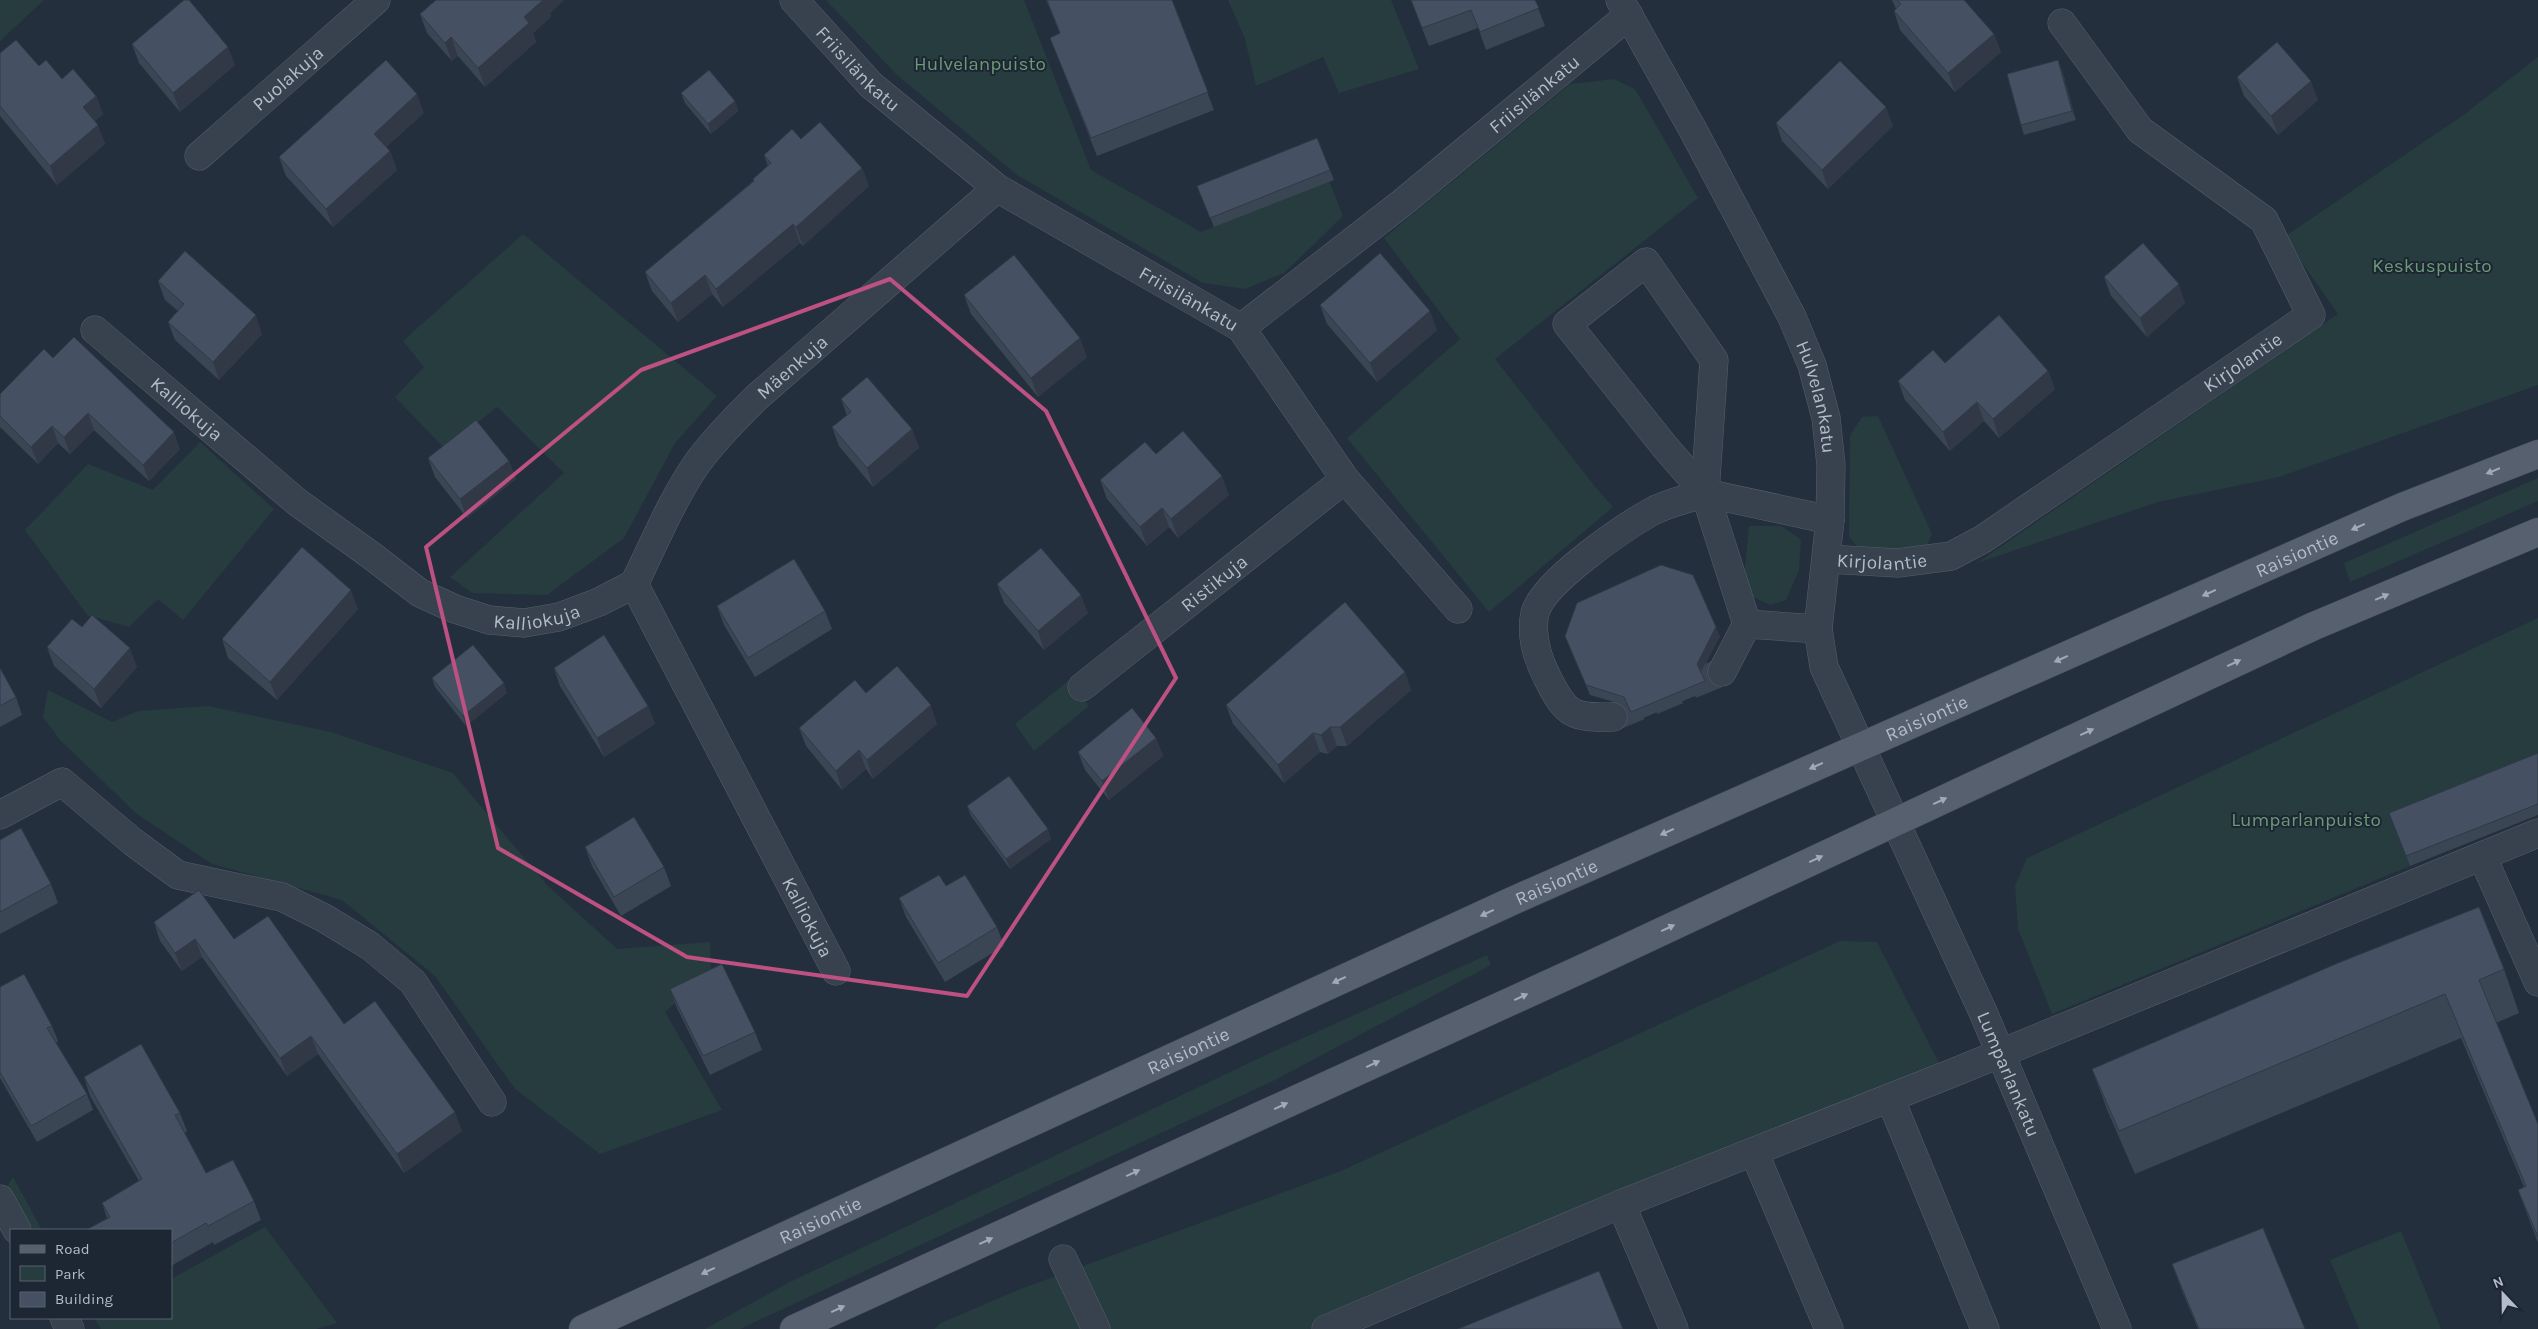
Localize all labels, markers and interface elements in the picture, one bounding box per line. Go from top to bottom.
street label: Friisilänkatu [811,22,904,116]
street label: Puolakuja [248,42,328,116]
street label: Friisilänkatu [1485,51,1584,138]
park label: Hulvelanpuisto [914,53,1046,75]
park label: Keskuspuisto [2372,255,2492,277]
street label: Friisilänkatu [1135,262,1242,336]
street label: Kirjolantie [2200,328,2287,397]
street label: Mäenkuja [753,331,832,404]
street label: Hulvelankatu [1791,337,1840,455]
street label: Kalliokuja [146,372,227,446]
one-way arrow [2486,468,2500,476]
one-way arrow [2351,523,2365,531]
street label: Raisiontie [2252,527,2342,582]
street label: Kirjolantie [1836,549,1928,576]
street label: Ristikuja [1177,550,1252,617]
one-way arrow [2202,589,2216,597]
one-way arrow [2375,593,2390,600]
street label: Kalliokuja [493,600,583,635]
one-way arrow [2054,655,2068,663]
one-way arrow [2227,659,2241,667]
street label: Raisiontie [1882,691,1971,746]
one-way arrow [2080,728,2094,736]
one-way arrow [1809,763,1823,771]
one-way arrow [1933,797,1947,805]
park label: Lumparlanpuisto [2231,809,2381,831]
one-way arrow [1660,829,1674,837]
street label: Raisiontie [1512,855,1601,910]
one-way arrow [1809,855,1823,863]
street label: Kalliokuja [777,874,837,961]
one-way arrow [1480,909,1494,917]
one-way arrow [1661,924,1675,932]
one-way arrow [1332,977,1346,985]
one-way arrow [1514,992,1528,1000]
street label: Lumparlankatu [1972,1008,2044,1140]
street label: Raisiontie [1144,1023,1233,1080]
one-way arrow [1366,1060,1380,1068]
one-way arrow [1274,1101,1288,1109]
one-way arrow [1126,1169,1141,1178]
street label: Raisiontie [776,1192,865,1249]
legend [10,1229,172,1319]
one-way arrow [979,1237,993,1245]
text: Road [55,1240,90,1258]
text: Park [55,1265,85,1283]
one-way arrow [701,1267,715,1275]
north arrow [2478,1269,2528,1319]
text: N [2490,1273,2506,1292]
text: Building [55,1290,113,1308]
one-way arrow [831,1304,845,1312]

